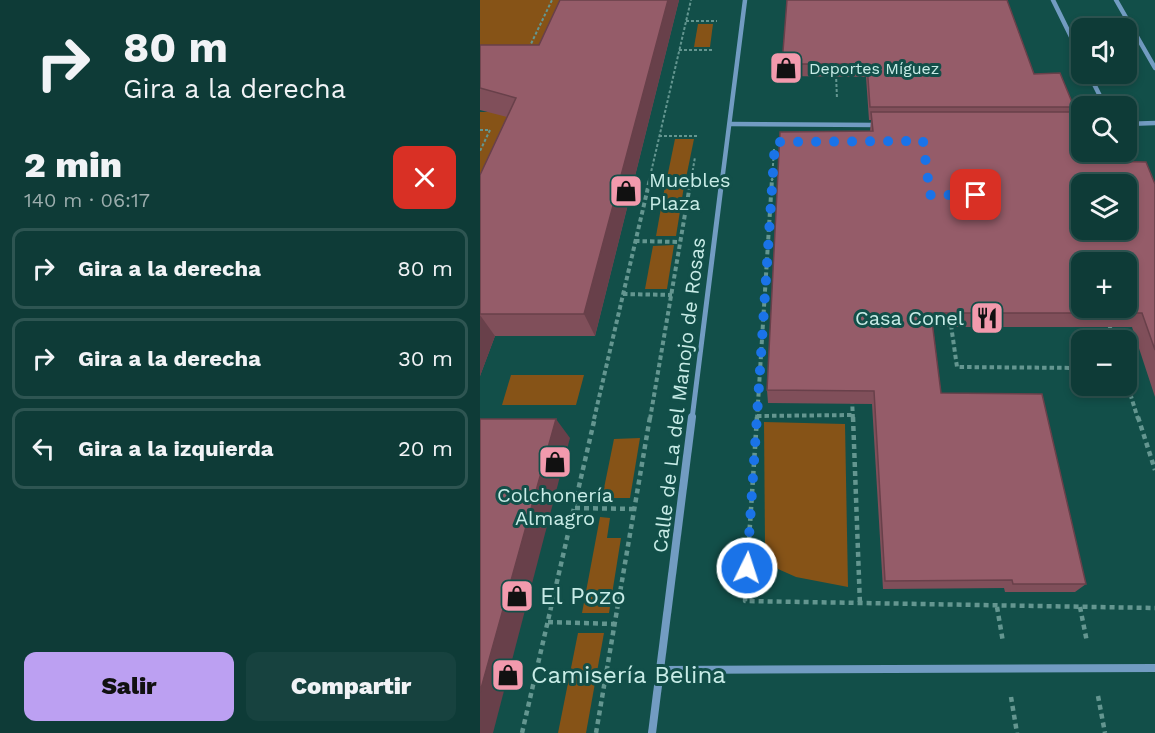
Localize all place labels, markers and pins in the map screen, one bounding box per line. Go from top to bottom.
shop icon: Deportes Míguez [768,50,804,86]
place label: Deportes Míguez [809,59,939,78]
place label: Muebles Plaza [649,168,731,215]
pin [950,169,1001,220]
shop icon: Muebles Plaza [608,173,644,209]
restaurant icon: Casa Conel [969,300,1005,336]
place label: Casa Conel [855,306,964,330]
shop icon: Colchonería Almagro [537,444,573,480]
place label: Colchonería Almagro [497,483,613,530]
shop icon: El Pozo [499,578,535,614]
place label: El Pozo [540,582,626,610]
shop icon: Camisería Belina [490,657,526,693]
place label: Camisería Belina [531,661,726,689]

